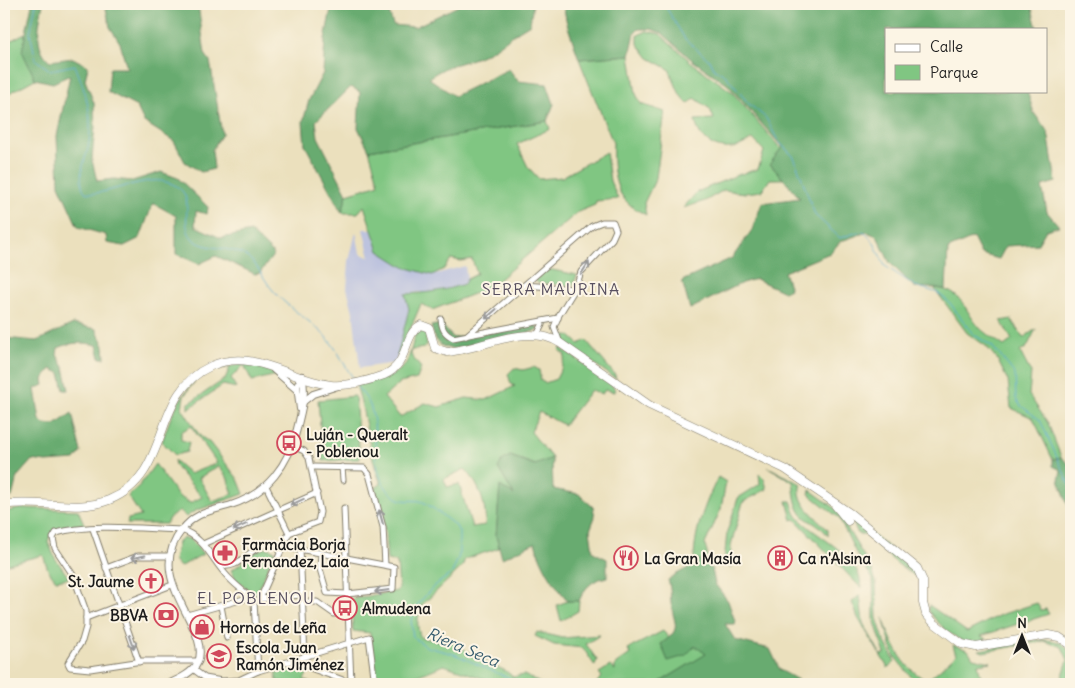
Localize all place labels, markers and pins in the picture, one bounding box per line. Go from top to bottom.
place label: Luján - Queralt - Poblenou [306,425,409,461]
bus stop icon: Luján - Queralt - Poblenou [276,430,302,456]
place label: Farmàcia Borja Fernandez, Laia [242,535,350,571]
pharmacy icon: Farmàcia Borja Fernandez, Laia [212,540,238,566]
restaurant icon: La Gran Masía [613,545,639,571]
building icon: Ca n'Alsina [767,545,793,571]
place label: La Gran Masía [644,549,742,568]
place label: Ca n'Alsina [798,549,872,568]
church icon: St. Jaume [138,568,164,594]
place label: St. Jaume [68,572,134,591]
bus stop icon: Almudena [332,595,358,621]
place label: Almudena [362,599,431,618]
bank icon: BBVA [153,602,179,628]
place label: BBVA [110,606,148,625]
shop icon: Hornos de Leña [189,614,215,640]
place label: Hornos de Leña [220,618,327,637]
place label: Escola Juan Ramón Jiménez [236,638,344,674]
school or university icon: Escola Juan Ramón Jiménez [206,643,232,669]

